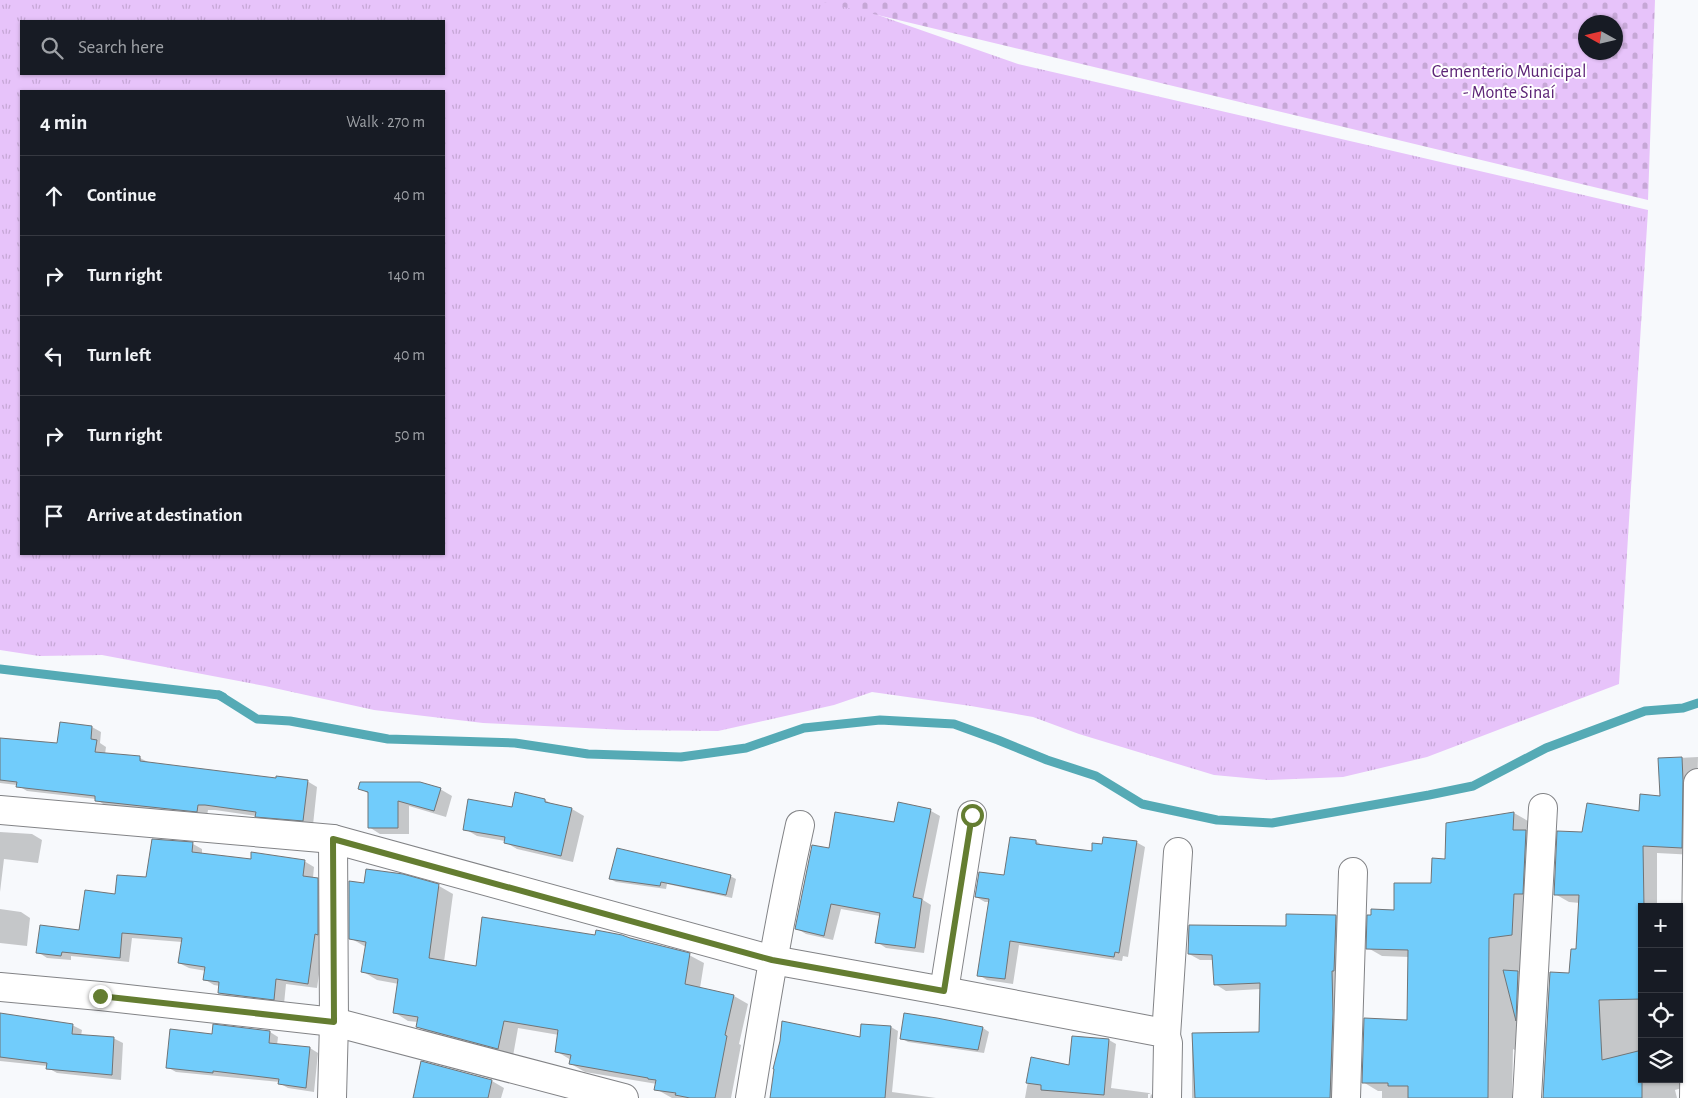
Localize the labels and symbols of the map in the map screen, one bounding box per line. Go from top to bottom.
north arrow [1578,15,1623,60]
park label: Cementerio Municipal - Monte Sinaí [1432,63,1586,102]
route start [961,804,984,827]
route end [89,985,112,1008]

